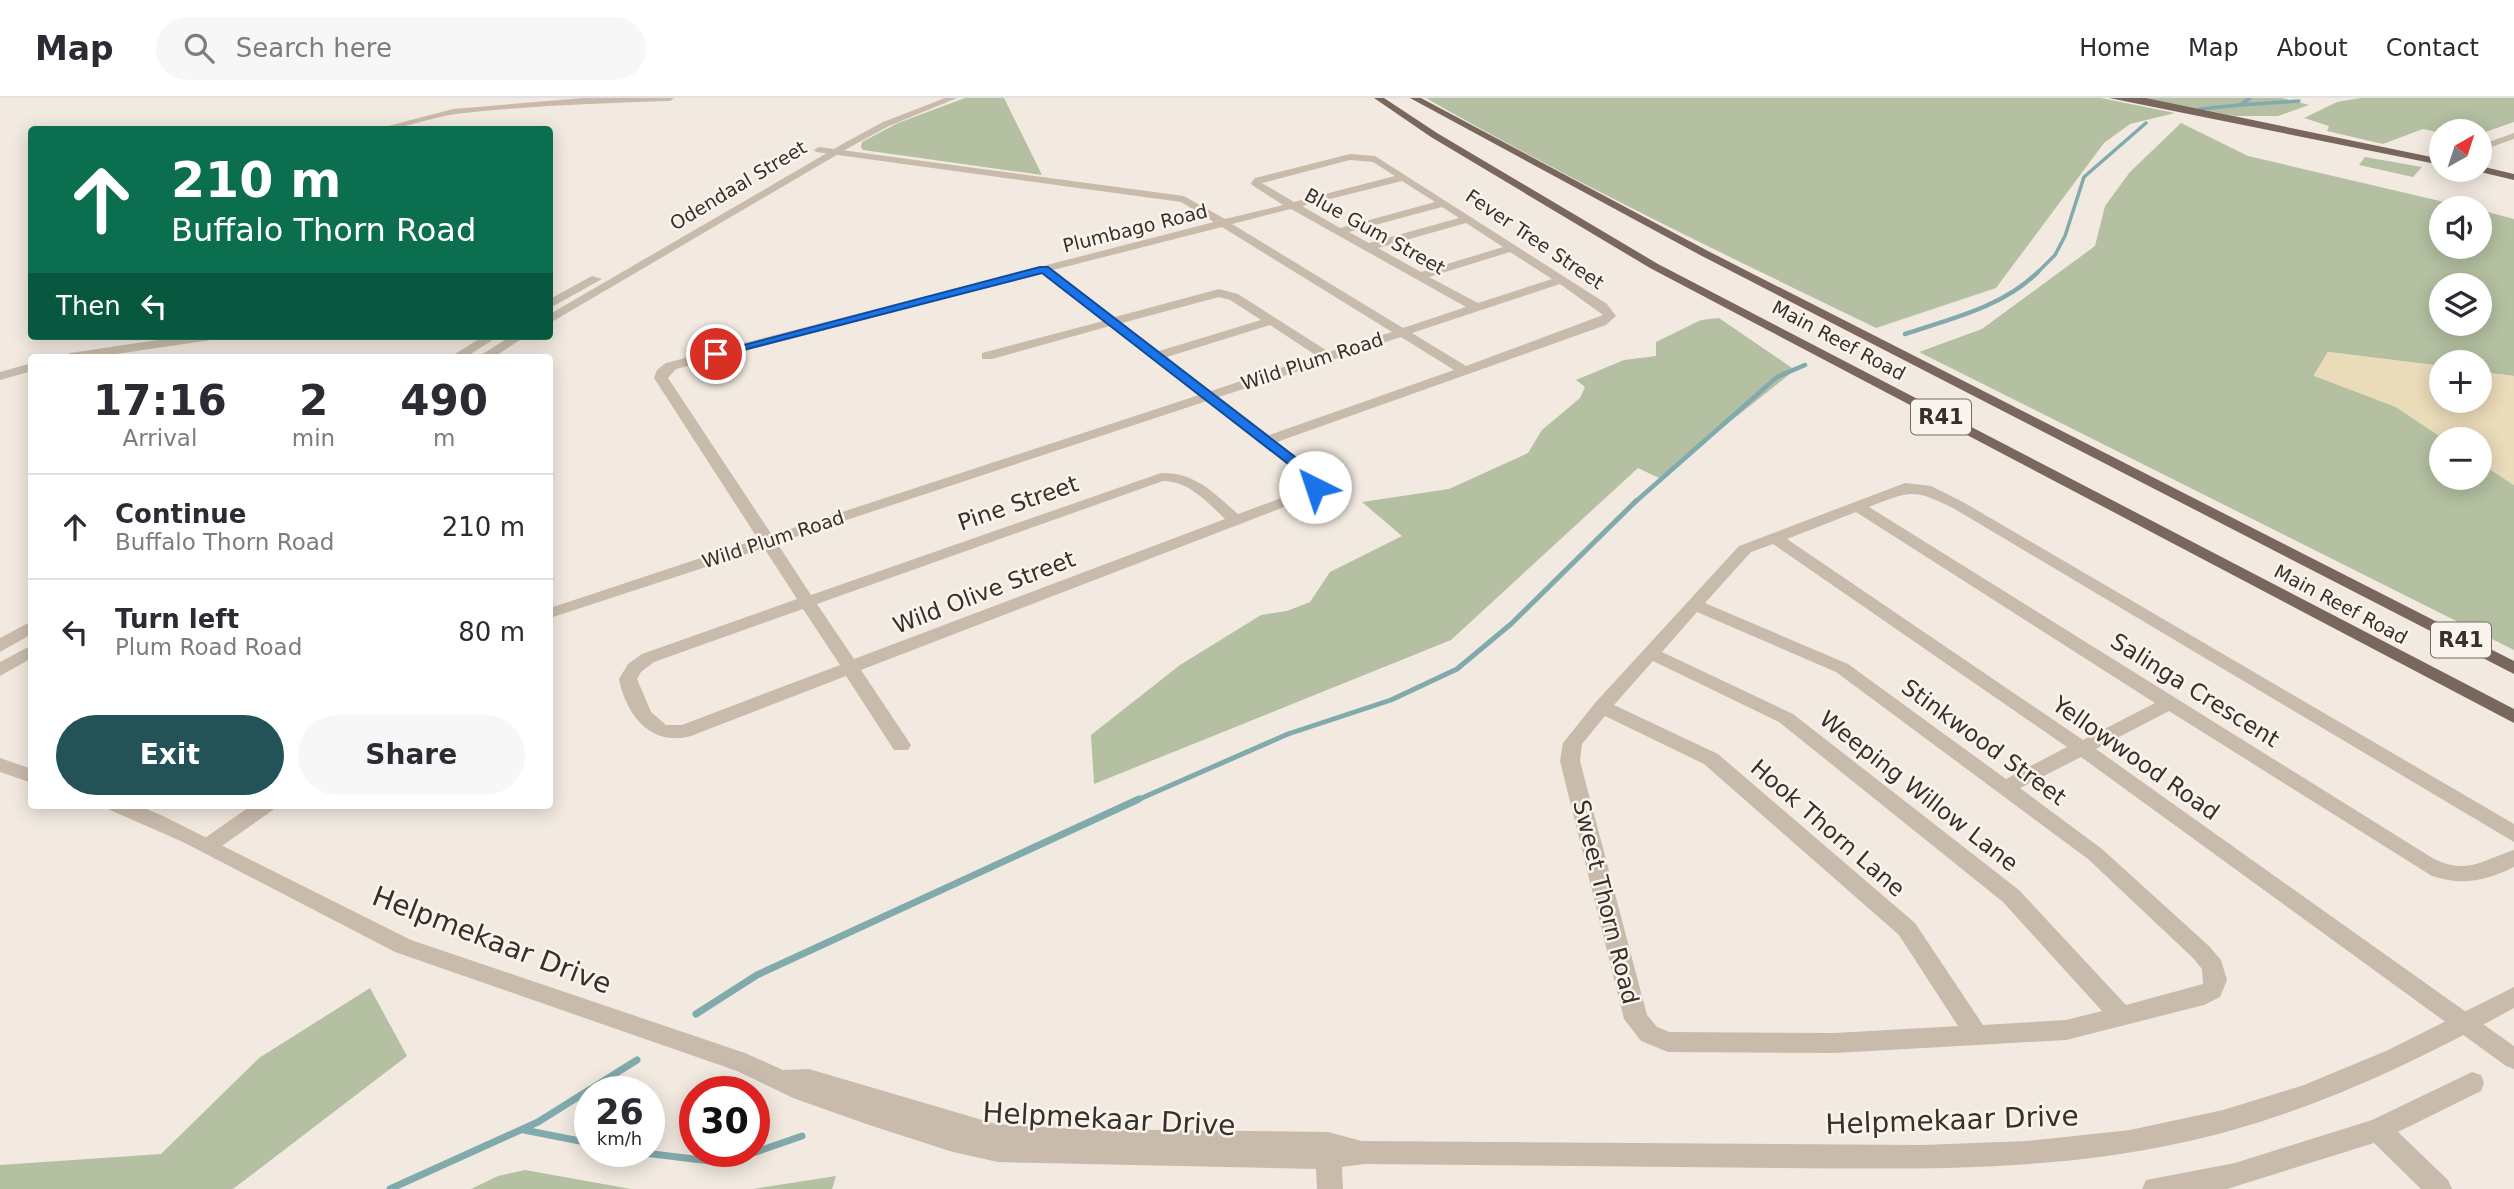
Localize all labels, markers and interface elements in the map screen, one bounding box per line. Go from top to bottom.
search box [156,17,646,80]
text: Map [35,29,114,68]
icon: search [180,29,218,67]
text: Search here [236,33,392,63]
text: Home [2079,34,2150,62]
text: Map [2188,34,2239,62]
text: About [2277,34,2348,62]
text: Contact [2386,34,2479,62]
north arrow [2429,119,2492,182]
map controls [2429,119,2492,490]
street label: Odendaal Street [666,136,810,234]
text: 210 m [171,152,341,209]
icon: ahead [56,154,147,245]
street label: Blue Gum Street [1301,183,1449,279]
street label: Fever Tree Street [1462,185,1608,293]
button: sound [2429,196,2492,259]
street label: Plumbago Road [1060,199,1210,257]
text: Buffalo Thorn Road [171,211,476,249]
button: layers [2429,273,2492,336]
icon: left [135,287,173,325]
text: Then [56,291,121,321]
street label: Main Reef Road [1769,296,1909,384]
pin [686,324,746,384]
street label: Wild Plum Road [1238,328,1386,394]
icon: arrive [697,335,735,373]
button: + [2429,350,2492,413]
text: 17:16 [93,376,227,425]
text: 2 [299,376,328,425]
text: 490 [400,376,488,425]
road number: R41 [1911,400,1971,434]
text: Arrival [123,425,197,451]
text: min [292,425,335,451]
text: m [433,425,455,451]
button: − [2429,427,2492,490]
position arrow [1278,450,1352,524]
street label: Pine Street [954,470,1082,536]
text: Continue [115,499,246,529]
street label: Wild Plum Road [699,506,847,572]
icon: ahead [56,508,94,546]
text: 210 m [442,512,525,542]
text: Buffalo Thorn Road [115,529,334,555]
street label: Wild Olive Street [889,545,1079,639]
street label: Main Reef Road [2271,560,2411,648]
text: Turn left [115,604,239,634]
icon: left [56,613,94,651]
text: 80 m [458,617,525,647]
road number: R41 [2431,622,2491,658]
street label: Salinga Crescent [2106,628,2284,752]
text: Plum Road Road [115,634,302,660]
street label: Stinkwood Street [1897,674,2071,810]
street label: Yellowwood Road [2047,690,2224,825]
street label: Weeping Willow Lane [1815,706,2023,876]
button: Exit [56,715,284,795]
button: Share [298,715,525,795]
street label: Hook Thorn Lane [1746,754,1910,902]
street label: Sweet Thorn Road [1568,797,1644,1007]
street label: Helpmekaar Drive [368,879,616,1001]
speed limit sign: 30 [679,1076,770,1167]
text: 26 [595,1092,644,1132]
street label: Helpmekaar Drive [982,1096,1236,1142]
street label: Helpmekaar Drive [1825,1099,2079,1141]
text: km/h [597,1128,642,1149]

